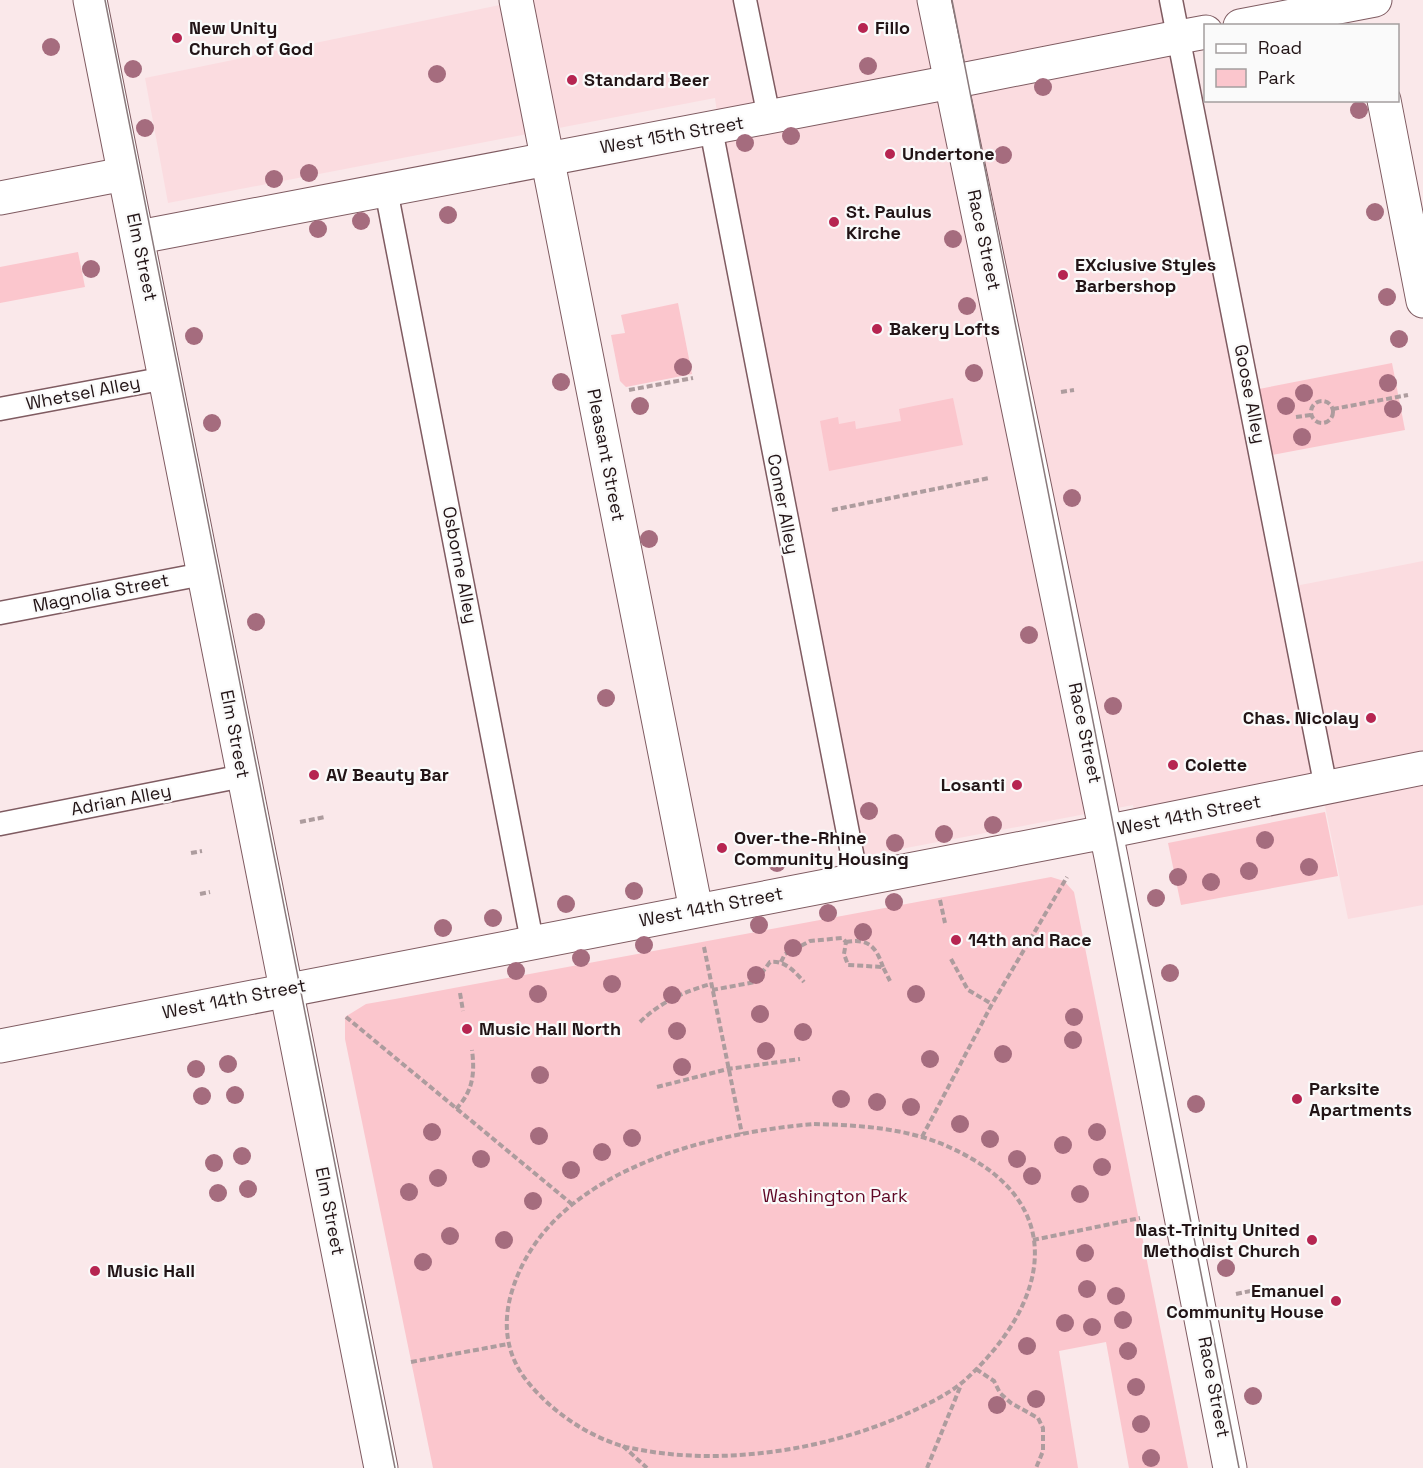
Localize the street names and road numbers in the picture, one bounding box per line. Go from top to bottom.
street label: West 15th Street [598,111,746,158]
street label: Race Street [963,187,1006,292]
street label: Elm Street [122,211,163,303]
street label: Goose Alley [1230,342,1271,445]
street label: Whetsel Alley [24,370,142,415]
street label: Pleasant Street [582,387,631,523]
street label: Comer Alley [762,452,804,556]
street label: Osborne Alley [438,504,483,625]
street label: Magnolia Street [31,568,171,617]
street label: Race Street [1064,680,1107,785]
street label: Elm Street [216,688,255,780]
street label: Adrian Alley [69,779,173,821]
street label: West 14th Street [1115,789,1263,840]
street label: West 14th Street [637,881,785,932]
street label: West 14th Street [160,973,308,1024]
street label: Elm Street [311,1165,350,1257]
street label: Race Street [1193,1334,1236,1439]

